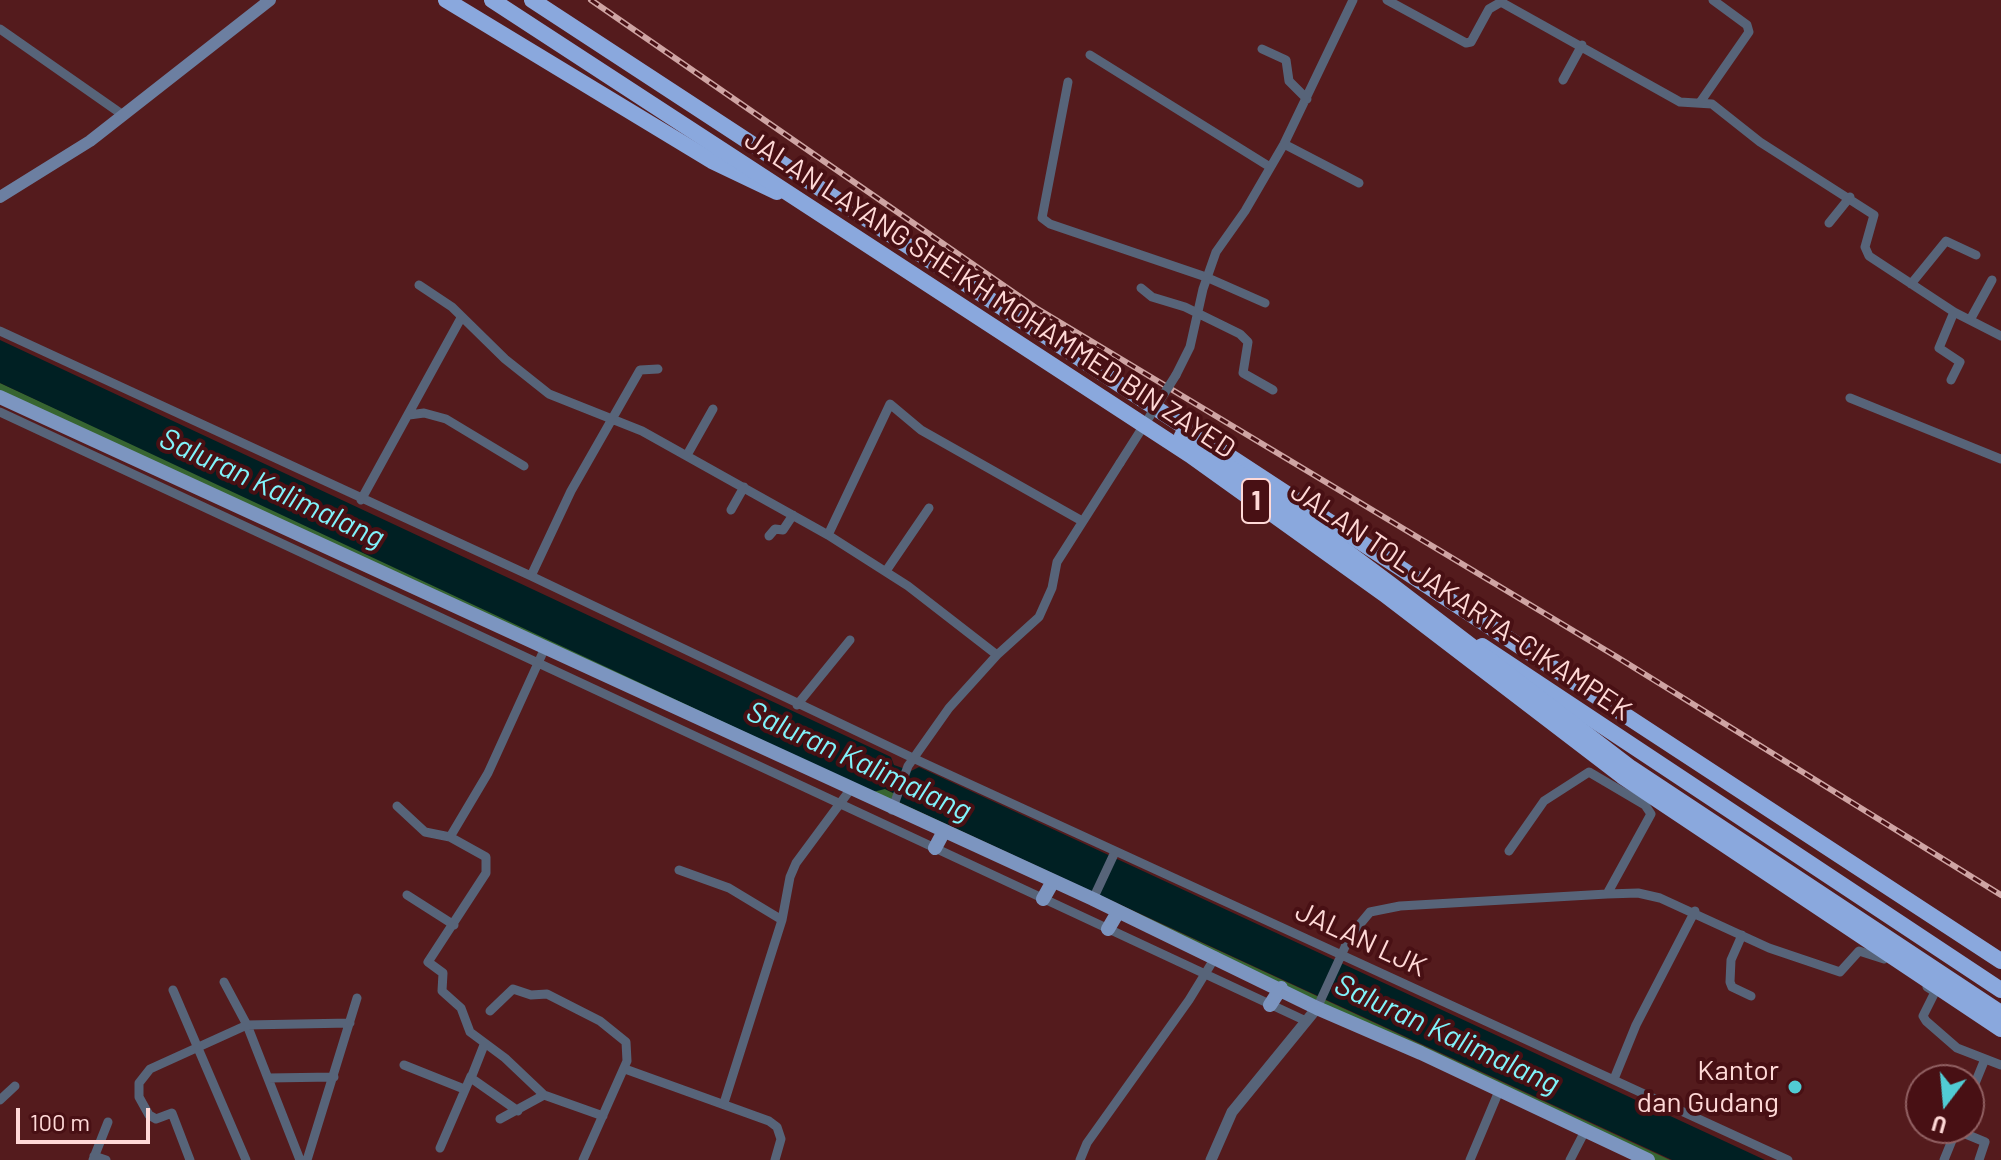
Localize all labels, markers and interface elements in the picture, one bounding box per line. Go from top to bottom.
street label: JALAN LAYANG SHEIKH MOHAMMED BIN ZAYED [738,123,1242,465]
water label: Saluran Kalimalang [154,420,390,556]
street label: JALAN TOL JAKARTA–CIKAMPEK [1284,474,1638,728]
road number: 1 [1242,479,1270,523]
water label: Saluran Kalimalang [741,693,977,829]
street label: JALAN LJK [1290,894,1432,984]
water label: Saluran Kalimalang [1329,966,1565,1102]
place label: Kantor dan Gudang [1637,1054,1779,1120]
north arrow [1905,1064,1985,1144]
marker: Kantor dan Gudang [1786,1078,1804,1096]
scale bar [20,1092,154,1142]
text: 100 m [30,1107,90,1136]
text: U [1929,1111,1949,1140]

